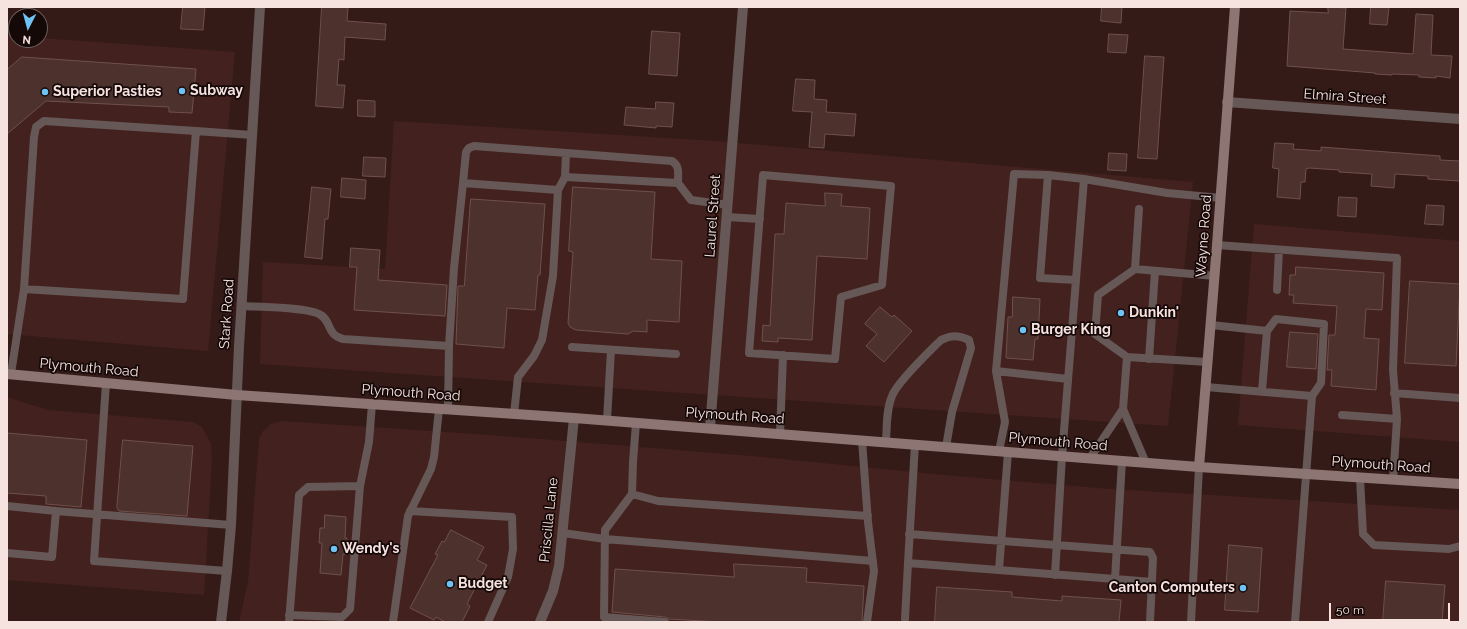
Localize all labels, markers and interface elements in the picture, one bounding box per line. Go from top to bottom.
north arrow [8,8,48,48]
text: N [22,33,32,46]
place label: Subway [190,83,243,99]
place label: Superior Pasties [53,84,161,100]
marker: Subway [177,86,187,96]
street label: Elmira Street [1303,86,1387,108]
marker: Superior Pasties [40,87,50,97]
street label: Laurel Street [702,174,724,258]
street label: Wayne Road [1193,194,1215,278]
street label: Stark Road [216,278,238,350]
place label: Dunkin' [1129,305,1179,321]
marker: Dunkin' [1116,308,1126,318]
place label: Burger King [1031,322,1111,338]
marker: Burger King [1018,325,1028,335]
street label: Plymouth Road [39,355,139,381]
street label: Plymouth Road [361,381,461,405]
street label: Plymouth Road [685,404,785,428]
street label: Plymouth Road [1008,429,1108,455]
street label: Plymouth Road [1331,453,1431,477]
street label: Priscilla Lane [536,477,562,563]
place label: Wendy's [342,541,399,557]
marker: Wendy's [329,544,339,554]
place label: Budget [458,576,508,592]
marker: Budget [445,579,455,589]
place label: Canton Computers [1109,580,1235,596]
marker: Canton Computers [1238,583,1248,593]
scale bar [1331,595,1452,621]
text: 50 m [1336,603,1364,617]

